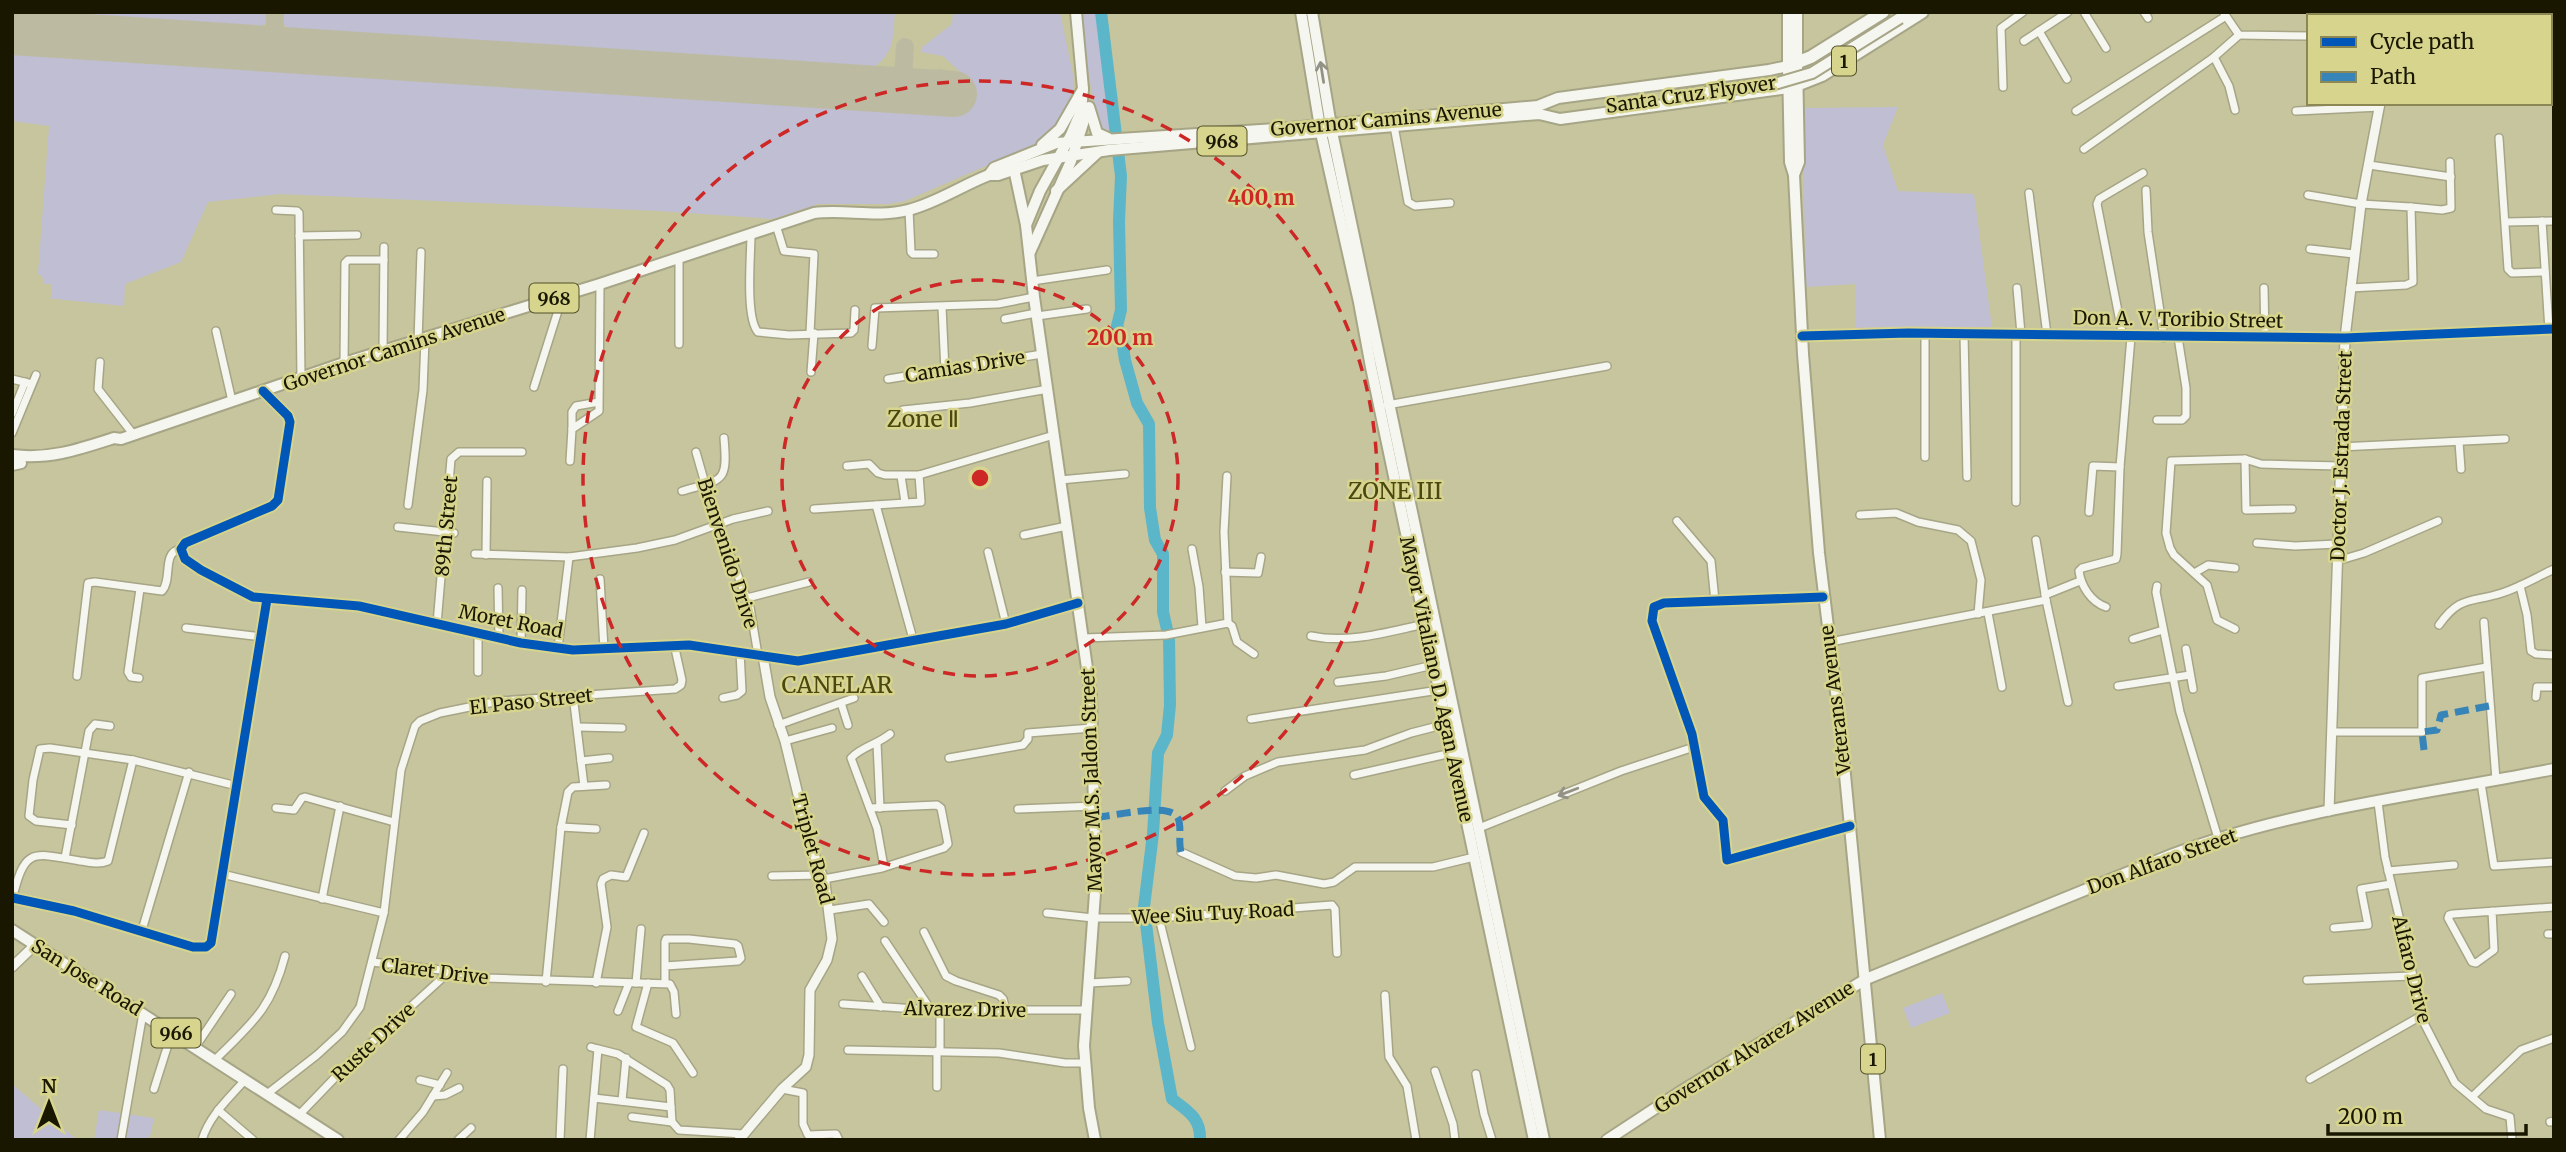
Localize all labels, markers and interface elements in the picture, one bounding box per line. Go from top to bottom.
legend [2307,14,2552,105]
text: Cycle path [2370,28,2474,55]
road number: 1 [1832,46,1856,76]
one-way arrow [1315,61,1328,84]
text: Path [2370,63,2416,90]
street label: Santa Cruz Flyover [1604,70,1778,118]
street label: Governor Camins Avenue [1270,97,1503,141]
road number: 968 [1198,126,1246,156]
text: 400 m [1227,184,1295,211]
road number: 968 [530,284,578,312]
street label: Governor Camins Avenue [280,302,508,396]
street label: Don A. V. Toribio Street [2073,305,2284,333]
text: 200 m [1087,324,1153,351]
street label: Camias Drive [903,345,1027,387]
street label: Doctor J. Estrada Street [2325,350,2357,562]
district label: Zone Ⅱ [887,404,959,433]
centre of rings [968,466,992,490]
street label: 89th Street [430,474,462,577]
street label: Bienvenido Drive [692,475,764,631]
district label: ZONE III [1348,476,1442,505]
street label: Mayor Vitaliano D. Agan Avenue [1395,534,1479,824]
street label: Moret Road [457,599,565,643]
street label: Veterans Avenue [1814,624,1856,777]
street label: Mayor M.S. Jaldon Street [1075,667,1107,892]
district label: CANELAR [782,670,892,699]
street label: El Paso Street [468,683,595,719]
one-way arrow [1558,787,1580,800]
street label: Triplet Road [787,791,839,907]
street label: Don Alfaro Street [2084,823,2241,899]
street label: Wee Siu Tuy Road [1130,897,1295,929]
street label: Alfaro Drive [2387,912,2437,1025]
street label: San Jose Road [27,933,147,1021]
street label: Claret Drive [380,953,490,989]
street label: Governor Alvarez Avenue [1650,976,1858,1118]
street label: Alvarez Drive [903,996,1026,1022]
street label: Ruste Drive [326,997,420,1087]
road number: 966 [152,1018,200,1048]
road number: 1 [1861,1044,1885,1074]
north arrow [14,1068,84,1138]
text: N [41,1074,57,1098]
scale bar [2328,1092,2526,1136]
text: 200 m [2338,1103,2403,1130]

